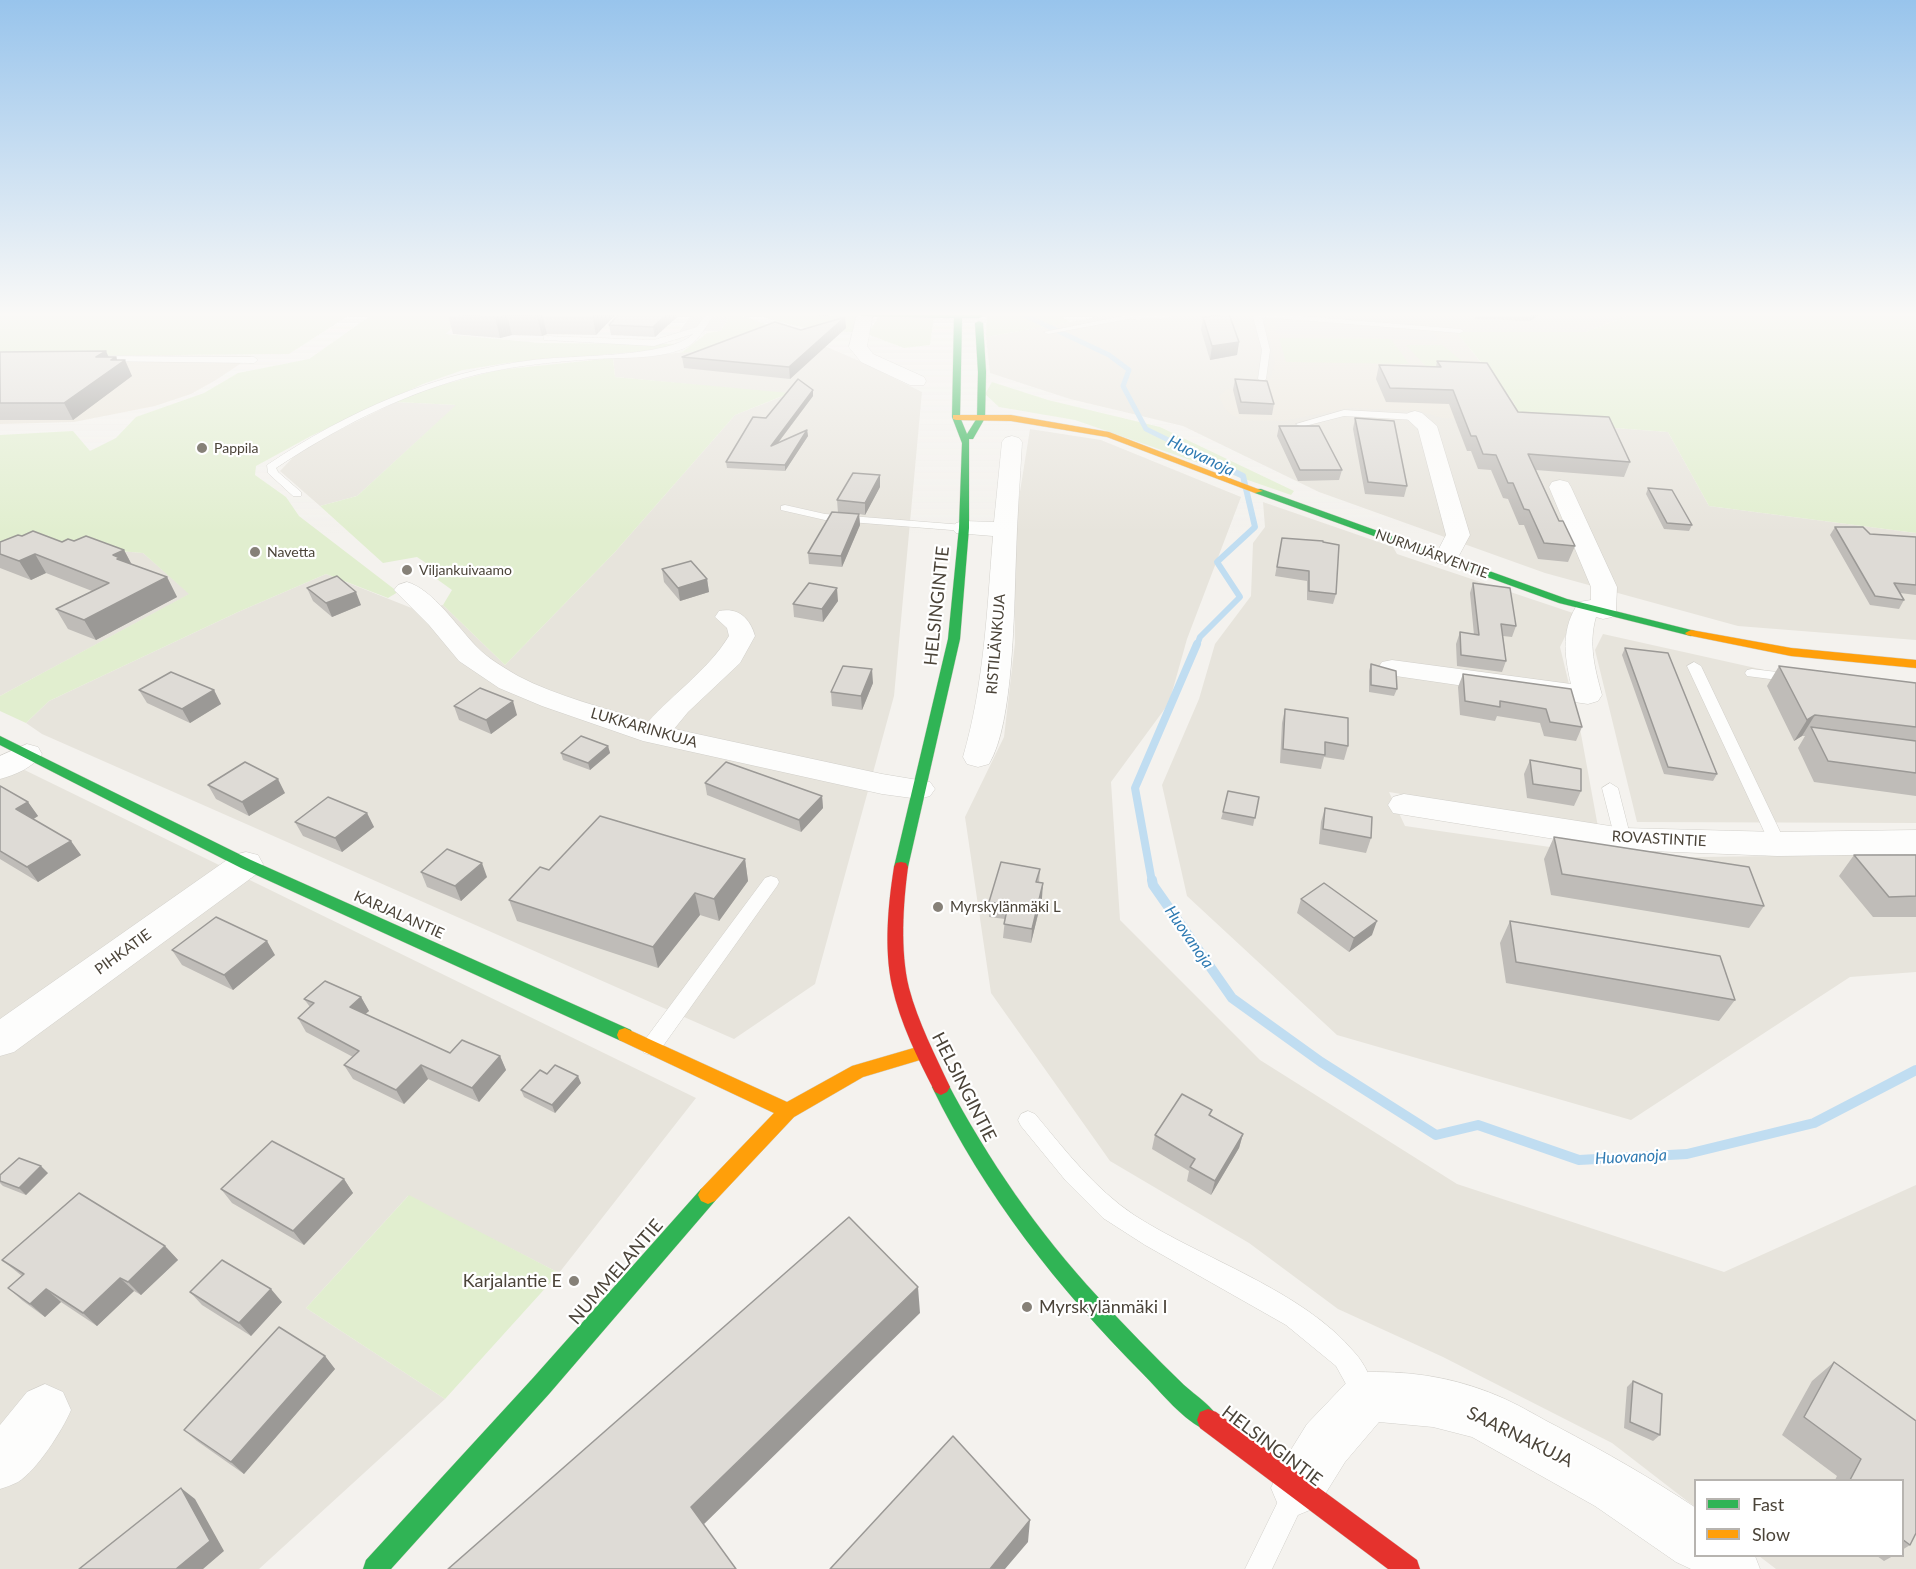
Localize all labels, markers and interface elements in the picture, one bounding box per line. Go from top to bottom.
water label: Huovanoja [1164,432,1238,480]
place label: Pappila [214,440,258,456]
marker: Pappila [195,441,209,455]
street label: NURMIJÄRVENTIE [1373,526,1491,582]
place label: Navetta [267,544,315,560]
marker: Navetta [248,545,262,559]
street label: HELSINGINTIE [920,545,954,667]
place label: Viljankuivaamo [419,562,512,578]
marker: Viljankuivaamo [400,563,414,577]
street label: RISTILÄNKUJA [983,593,1009,695]
street label: LUKKARINKUJA [588,704,700,752]
street label: ROVASTINTIE [1611,828,1707,850]
street label: KARJALANTIE [351,887,447,943]
place label: Myrskylänmäki L [950,898,1061,916]
marker: Myrskylänmäki L [931,900,945,914]
water label: Huovanoja [1161,902,1217,972]
street label: PIHKATIE [91,925,155,979]
street label: HELSINGINTIE [927,1029,1001,1145]
water label: Huovanoja [1595,1146,1667,1168]
street label: NUMMELANTIE [565,1215,667,1329]
place label: Karjalantie E [463,1270,562,1292]
marker: Karjalantie E [567,1274,581,1288]
place label: Myrskylänmäki I [1039,1296,1168,1318]
marker: Myrskylänmäki I [1020,1300,1034,1314]
street label: HELSINGINTIE [1218,1401,1326,1491]
street label: SAARNAKUJA [1463,1402,1577,1472]
legend [1694,1479,1904,1557]
text: Fast [1752,1493,1784,1515]
text: Slow [1752,1523,1790,1545]

